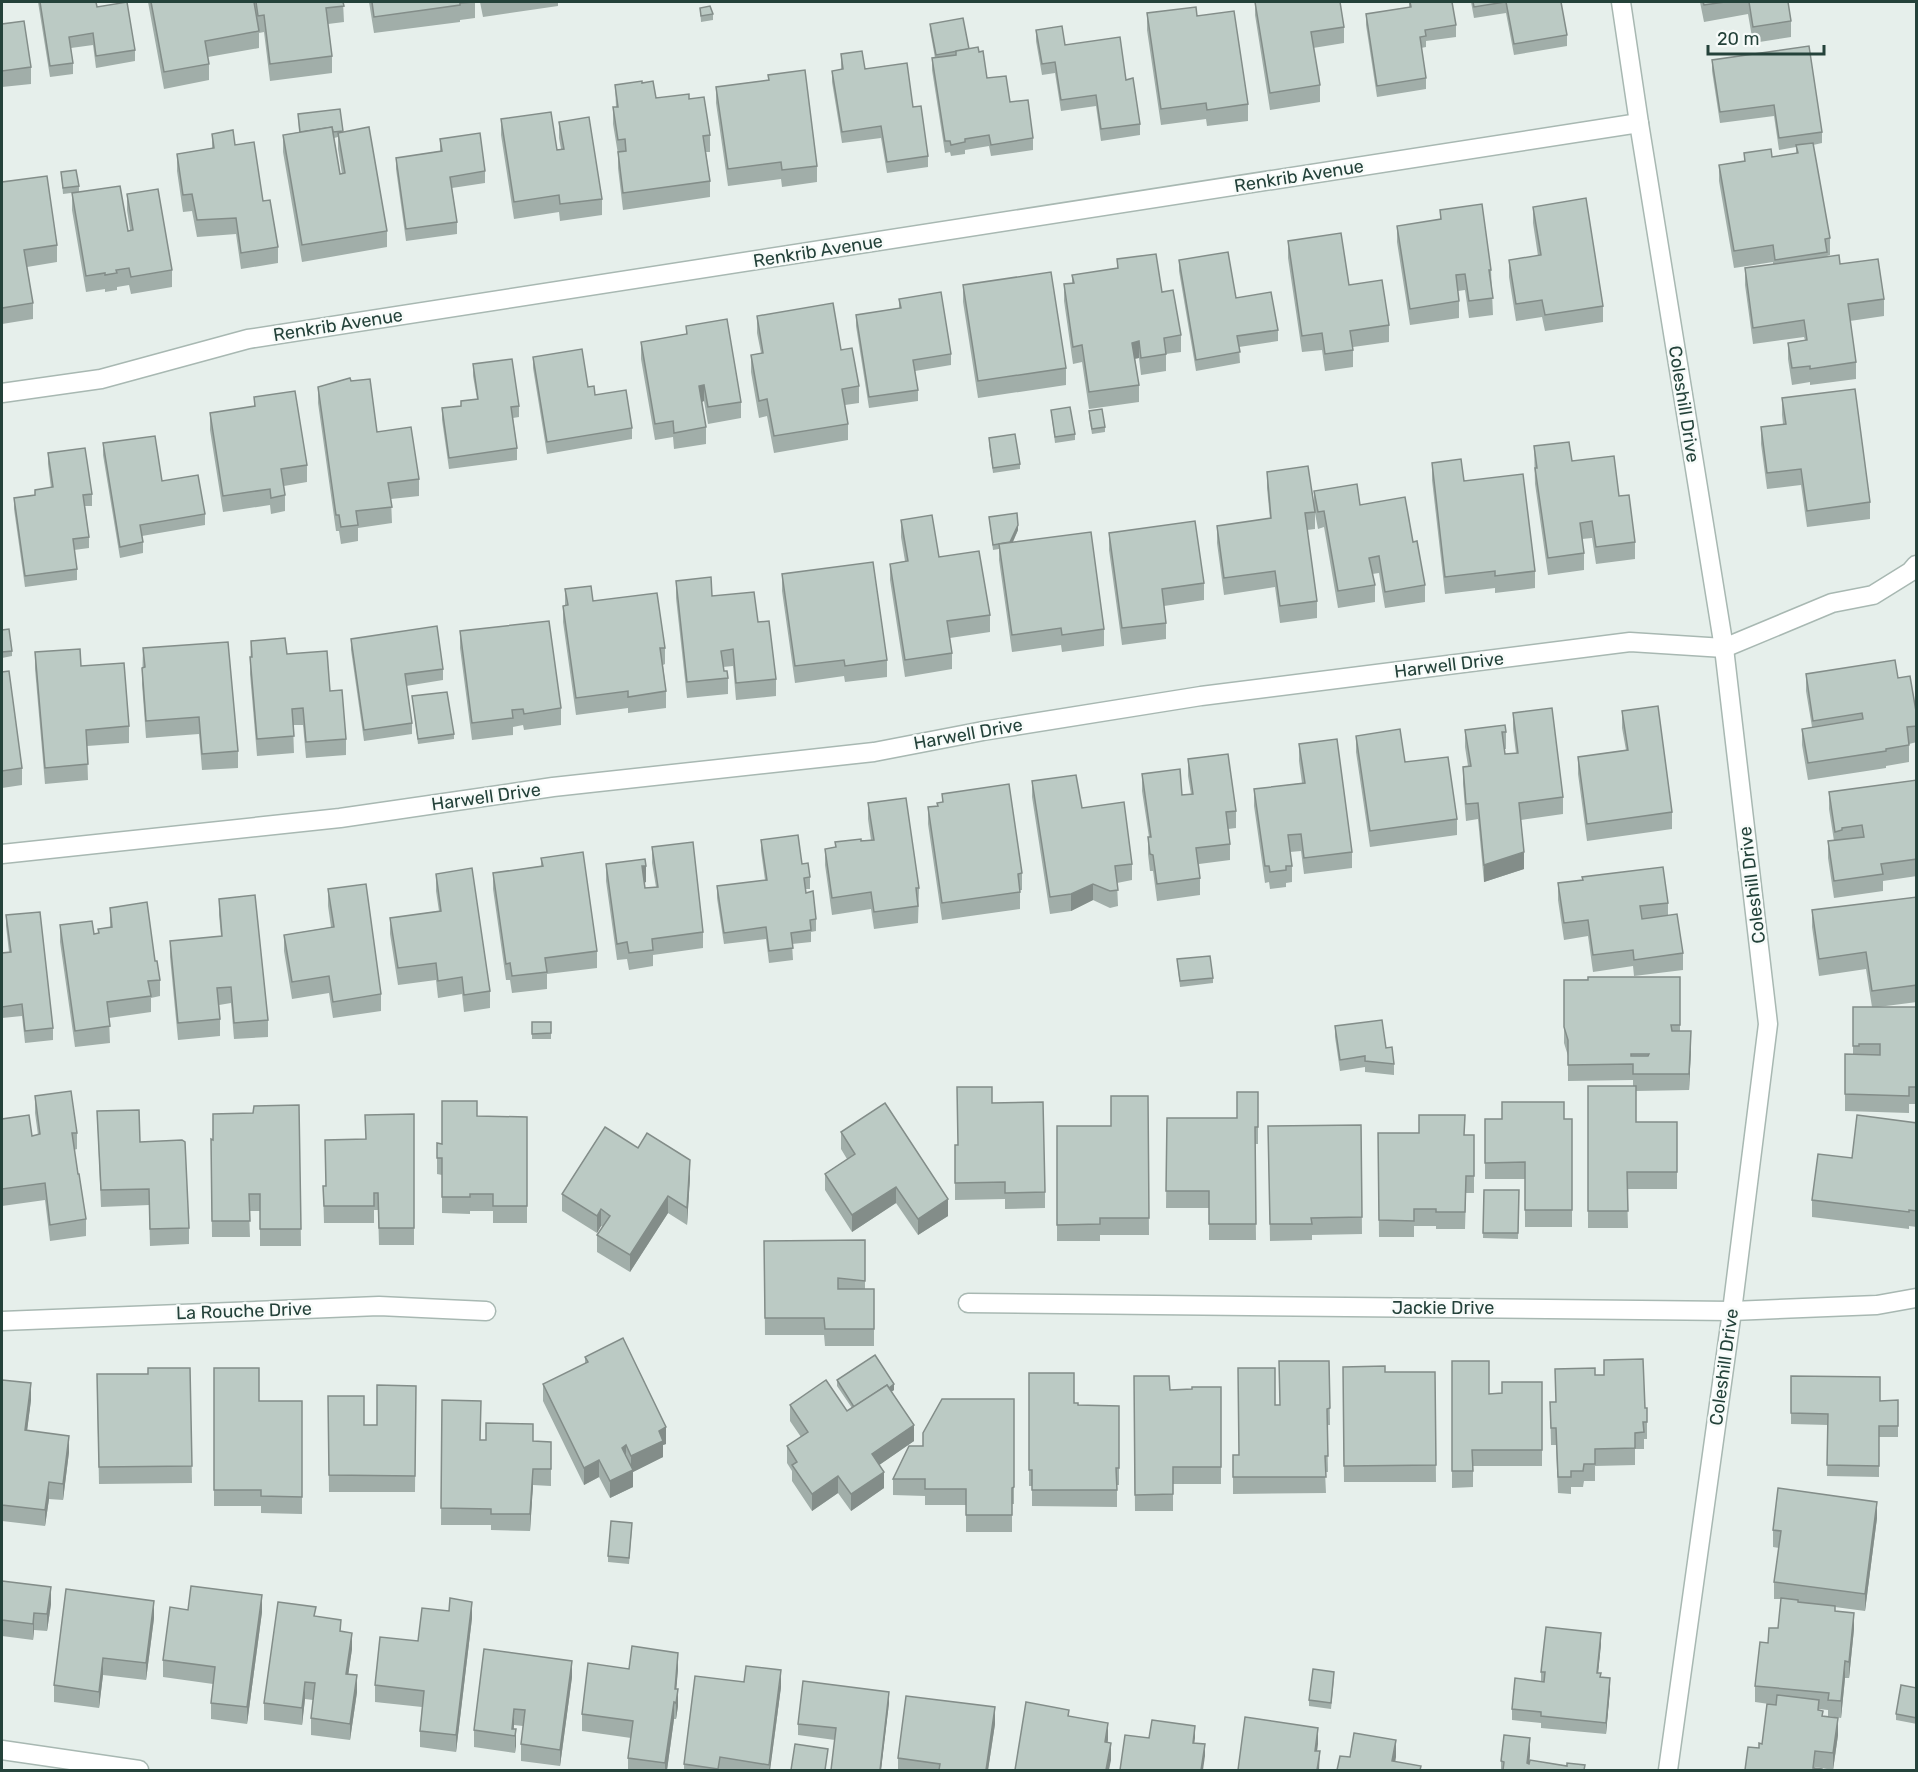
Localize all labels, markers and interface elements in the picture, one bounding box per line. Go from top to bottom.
scale bar [1708,18,1824,56]
text: 20 m [1717,28,1759,50]
street label: Renkrib Avenue [1233,155,1365,197]
street label: Renkrib Avenue [752,230,884,272]
street label: Renkrib Avenue [272,304,404,346]
street label: Coleshill Drive [1664,344,1704,464]
street label: Harwell Drive [1393,647,1505,683]
street label: Harwell Drive [912,714,1024,754]
street label: Harwell Drive [430,778,542,816]
street label: Coleshill Drive [1734,825,1770,945]
street label: Jackie Drive [1392,1297,1494,1319]
street label: La Rouche Drive [176,1298,312,1324]
street label: Coleshill Drive [1705,1307,1743,1427]

